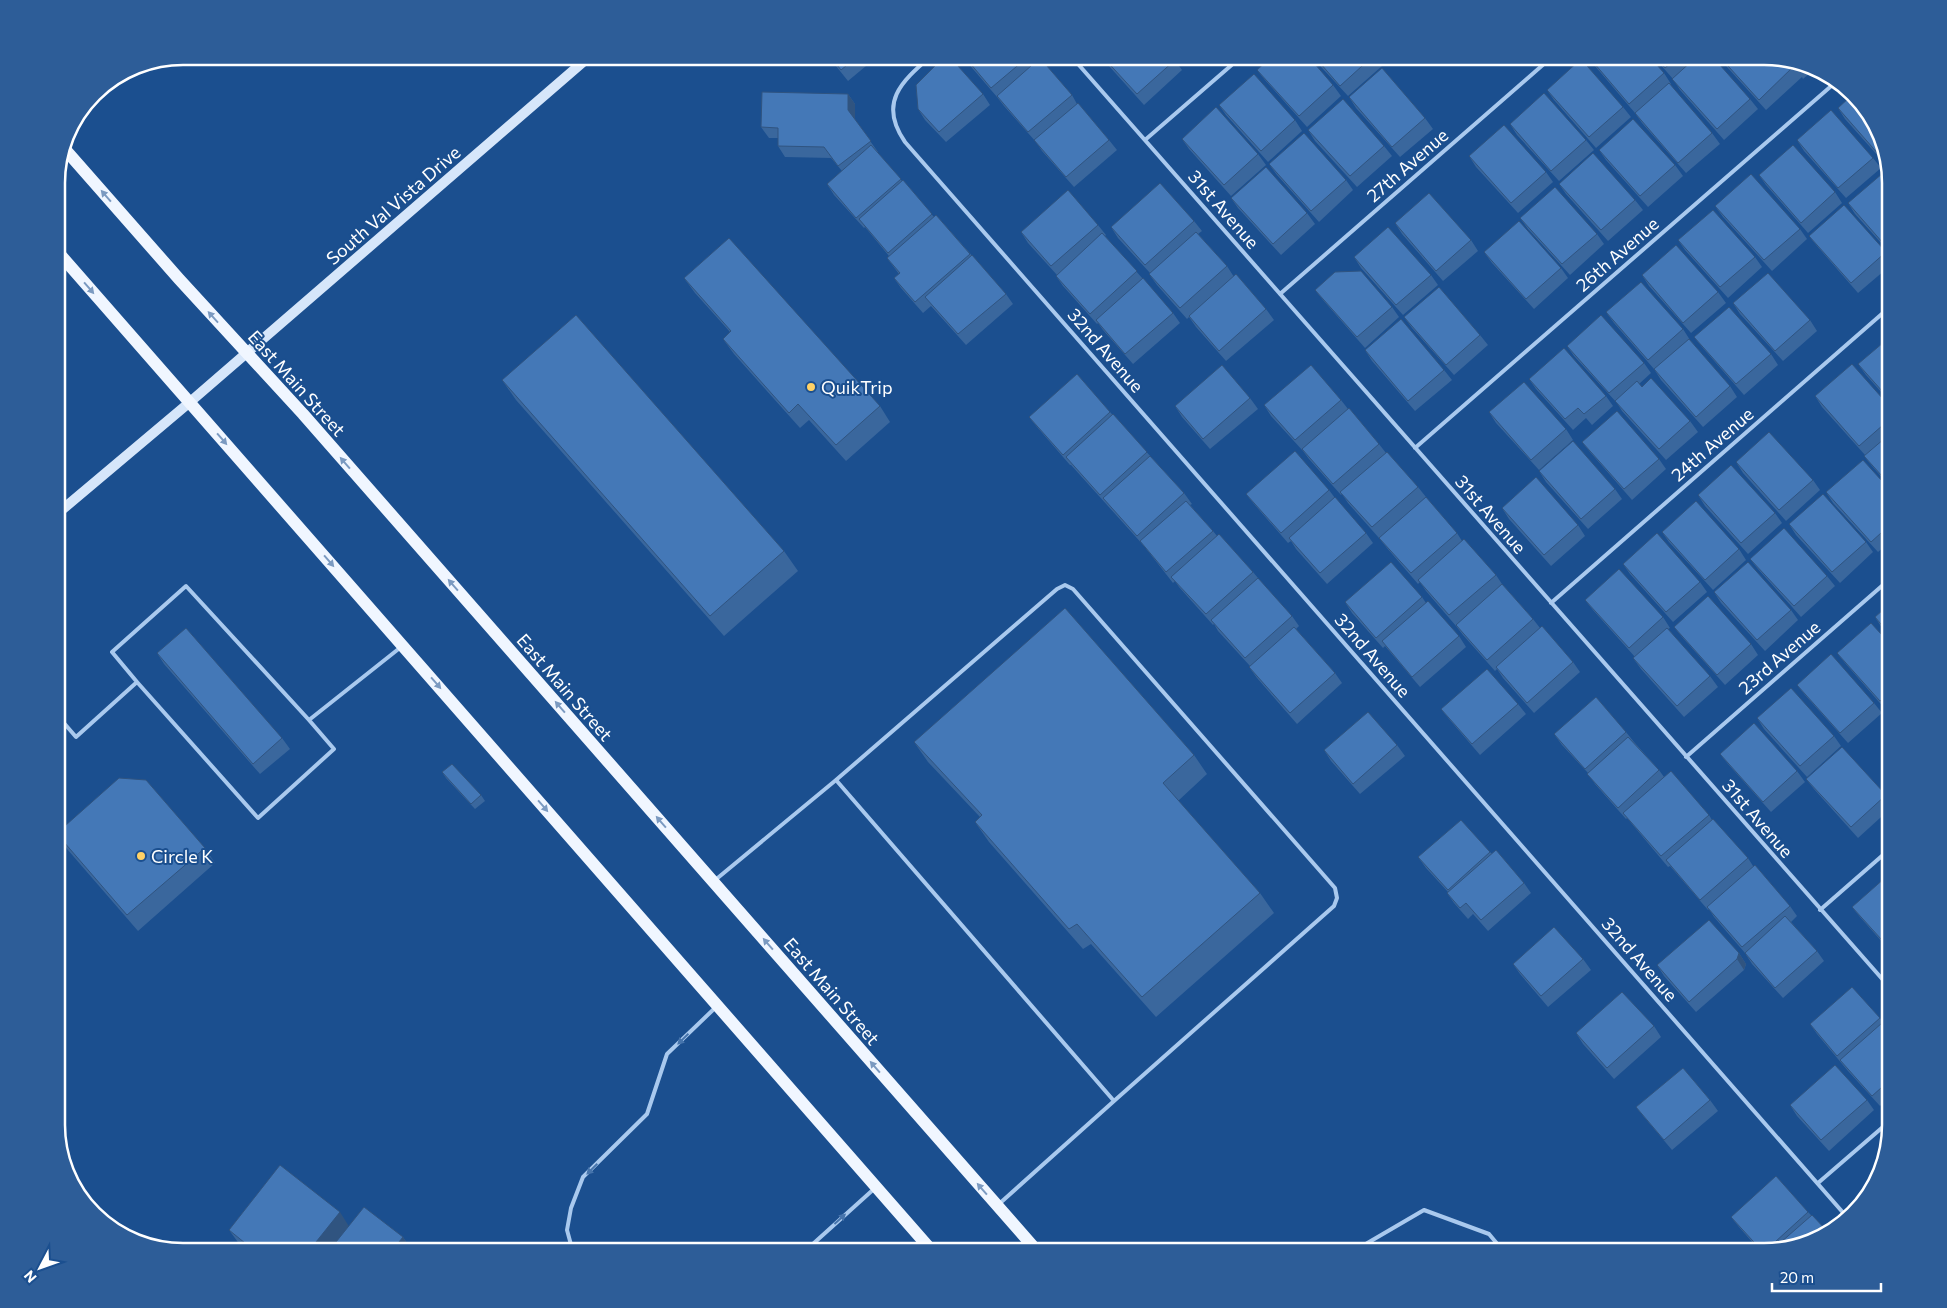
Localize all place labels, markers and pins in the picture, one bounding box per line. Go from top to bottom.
place label: QuikTrip [821,376,893,398]
marker: QuikTrip [805,381,817,393]
place label: Circle K [151,845,213,867]
marker: Circle K [135,850,147,862]

